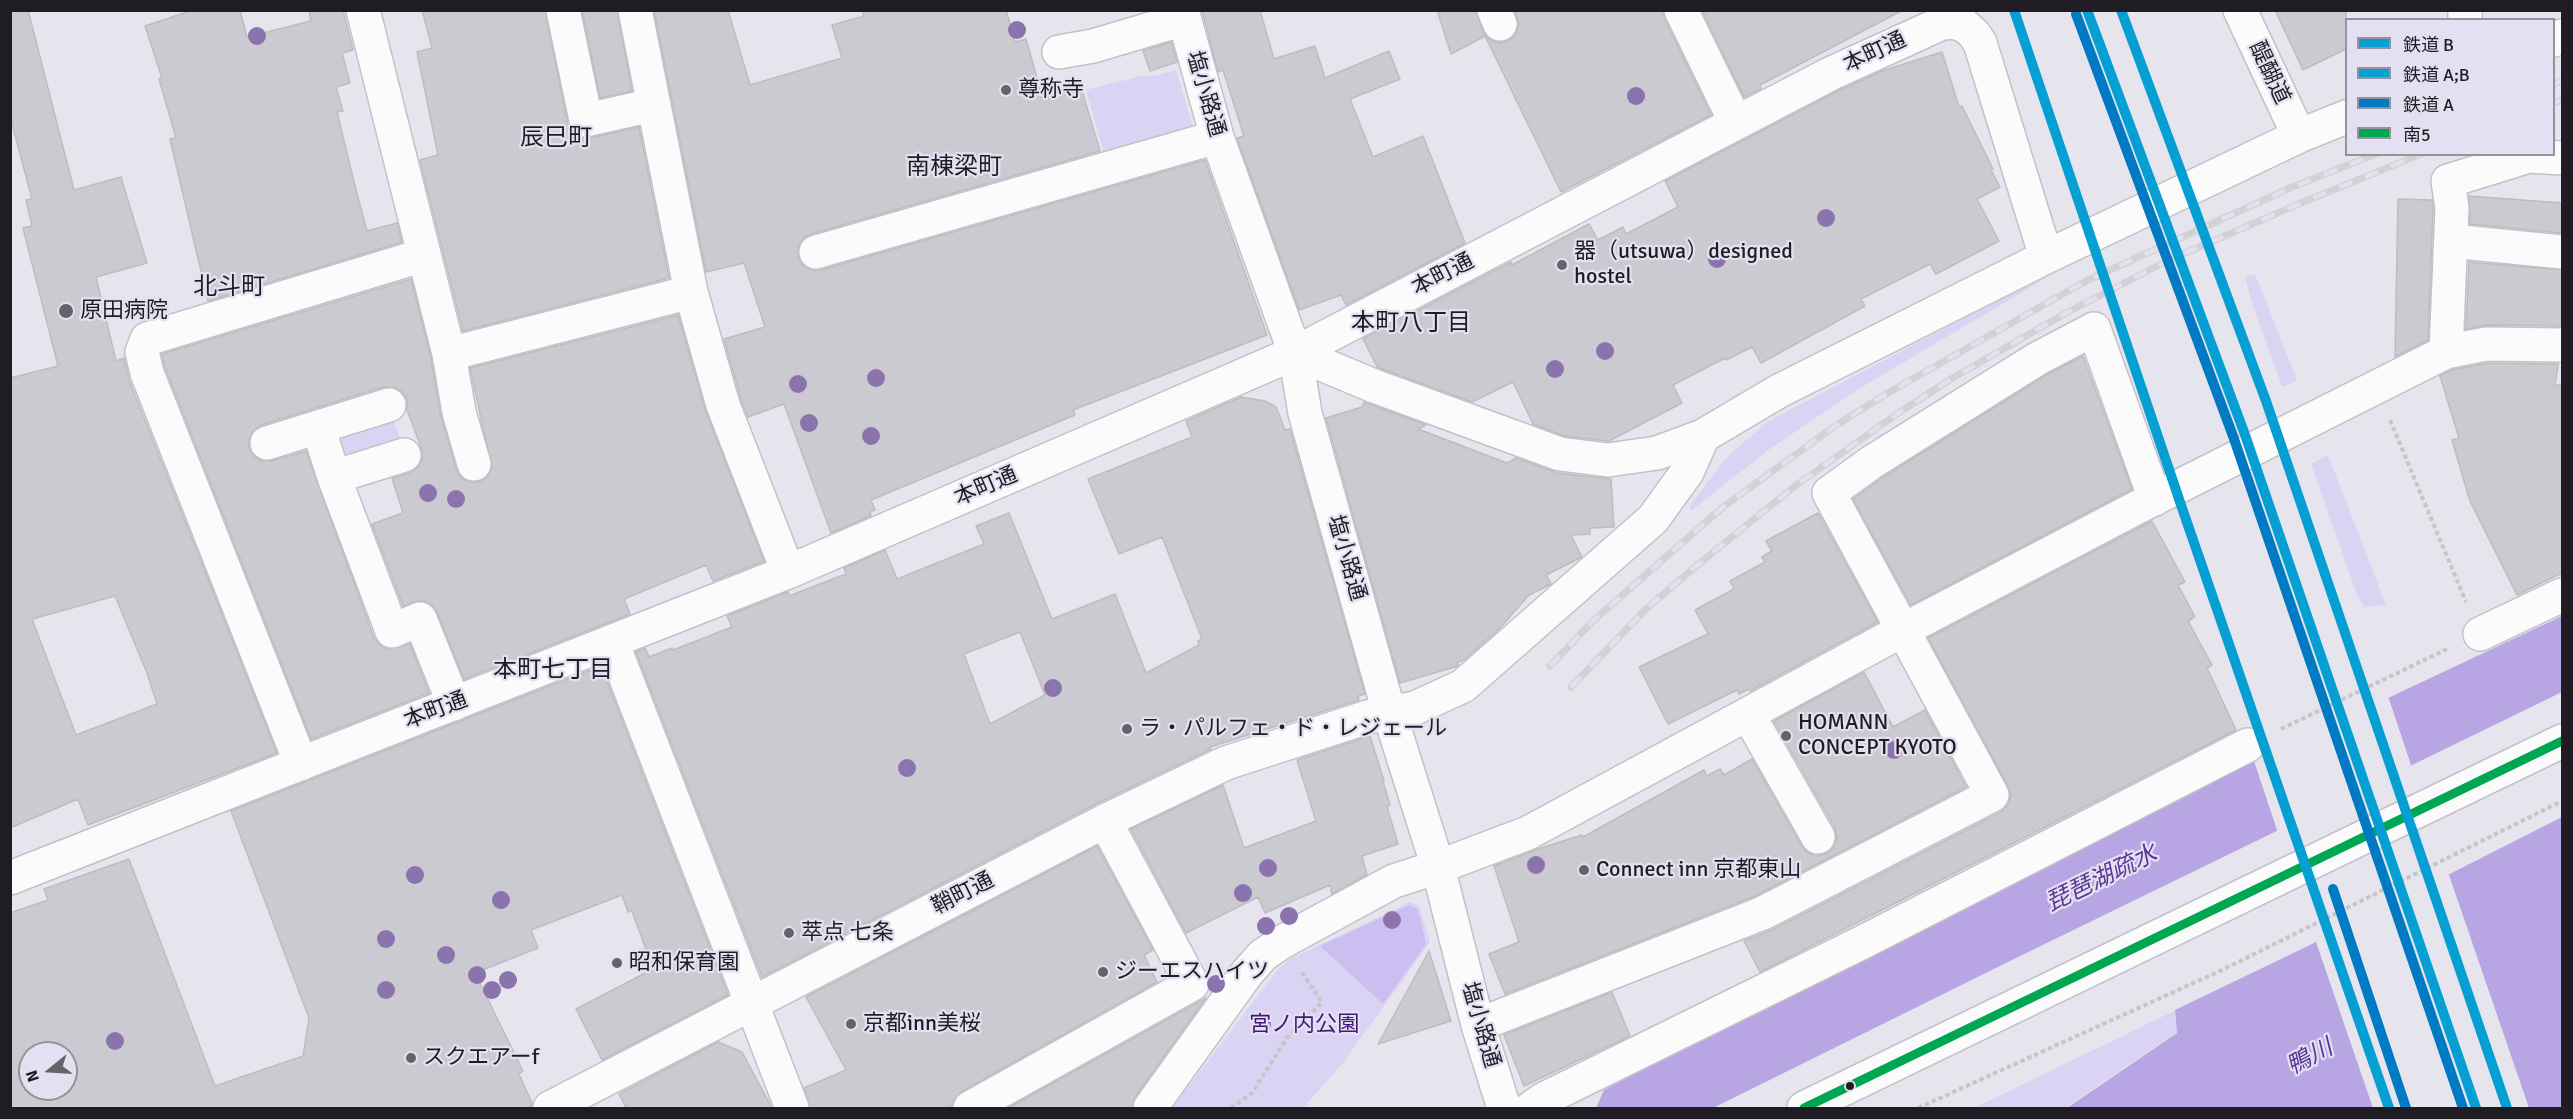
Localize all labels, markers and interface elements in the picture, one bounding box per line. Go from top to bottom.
legend [2345,18,2555,156]
street label: 本町通 [1840,27,1910,79]
text: 鉄道 B [2403,34,2454,56]
street label: 醍醐道 [2243,38,2295,108]
street label: 塩小路通 [1180,48,1230,140]
text: 鉄道 A;B [2403,64,2470,86]
place label: 尊称寺 [1018,77,1084,103]
marker: 尊称寺 [999,83,1013,97]
text: 鉄道 A [2403,94,2454,116]
text: 南5 [2403,124,2431,146]
district label: 辰巳町 [520,125,592,153]
district label: 南棟梁町 [906,154,1002,182]
place label: 器（utsuwa）designed hostel [1574,239,1793,290]
street label: 本町通 [1408,248,1478,302]
marker: 器（utsuwa）designed hostel [1555,258,1569,272]
district label: 北斗町 [193,274,265,302]
place label: 原田病院 [80,298,168,324]
marker: 原田病院 [57,302,75,320]
district label: 本町八丁目 [1351,310,1471,338]
street label: 本町通 [950,462,1022,512]
street label: 塩小路通 [1321,512,1371,604]
district label: 本町七丁目 [493,657,613,685]
street label: 本町通 [400,687,472,735]
place label: HOMANN CONCEPT KYOTO [1798,710,1957,762]
place label: ラ・パルフェ・ド・レジェール [1139,716,1447,742]
marker: ラ・パルフェ・ド・レジェール [1120,722,1134,736]
marker: HOMANN CONCEPT KYOTO [1779,729,1793,743]
water label: 琵琶湖疏水 [2042,840,2162,918]
place label: Connect inn 京都東山 [1596,857,1801,883]
marker: Connect inn 京都東山 [1577,863,1591,877]
street label: 鞘町通 [928,867,998,921]
place label: 萃点 七条 [801,920,894,946]
marker: 萃点 七条 [782,926,796,940]
place label: 昭和保育園 [629,950,739,976]
marker: 昭和保育園 [610,956,624,970]
place label: ジーエスハイツ [1115,959,1269,985]
marker: ジーエスハイツ [1096,965,1110,979]
street label: 塩小路通 [1455,979,1505,1071]
place label: 京都inn美桜 [863,1011,981,1037]
park label: 宮ノ内公園 [1249,1012,1359,1038]
marker: 京都inn美桜 [844,1017,858,1031]
water label: 鴨川 [2282,1034,2338,1082]
north arrow [18,1041,78,1101]
place label: スクエアーf [423,1045,539,1071]
marker: スクエアーf [404,1051,418,1065]
text: N [22,1068,44,1084]
unlabelled marker [1844,1080,1856,1092]

